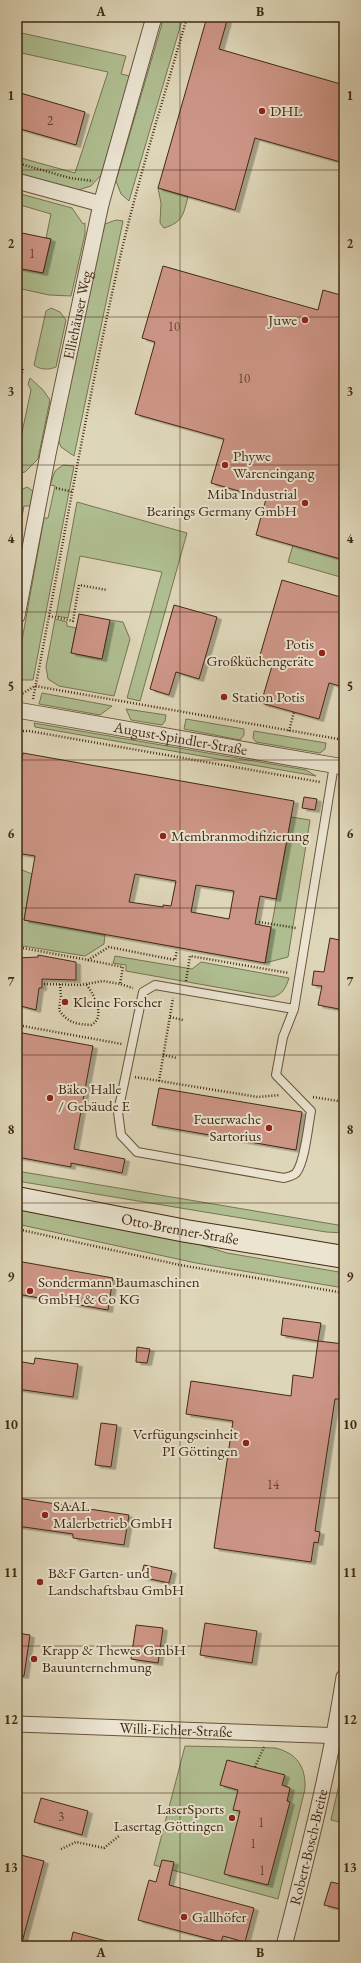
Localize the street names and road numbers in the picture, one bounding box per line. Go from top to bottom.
street label: Elliehäuser Weg [58,268,96,361]
street label: August-Spindler-Straße [111,717,249,759]
street label: Otto-Brenner-Straße [120,1209,240,1249]
street label: Willi-Eichler-Straße [119,1718,233,1741]
street label: Robert-Bosch-Breite [285,1787,331,1907]

